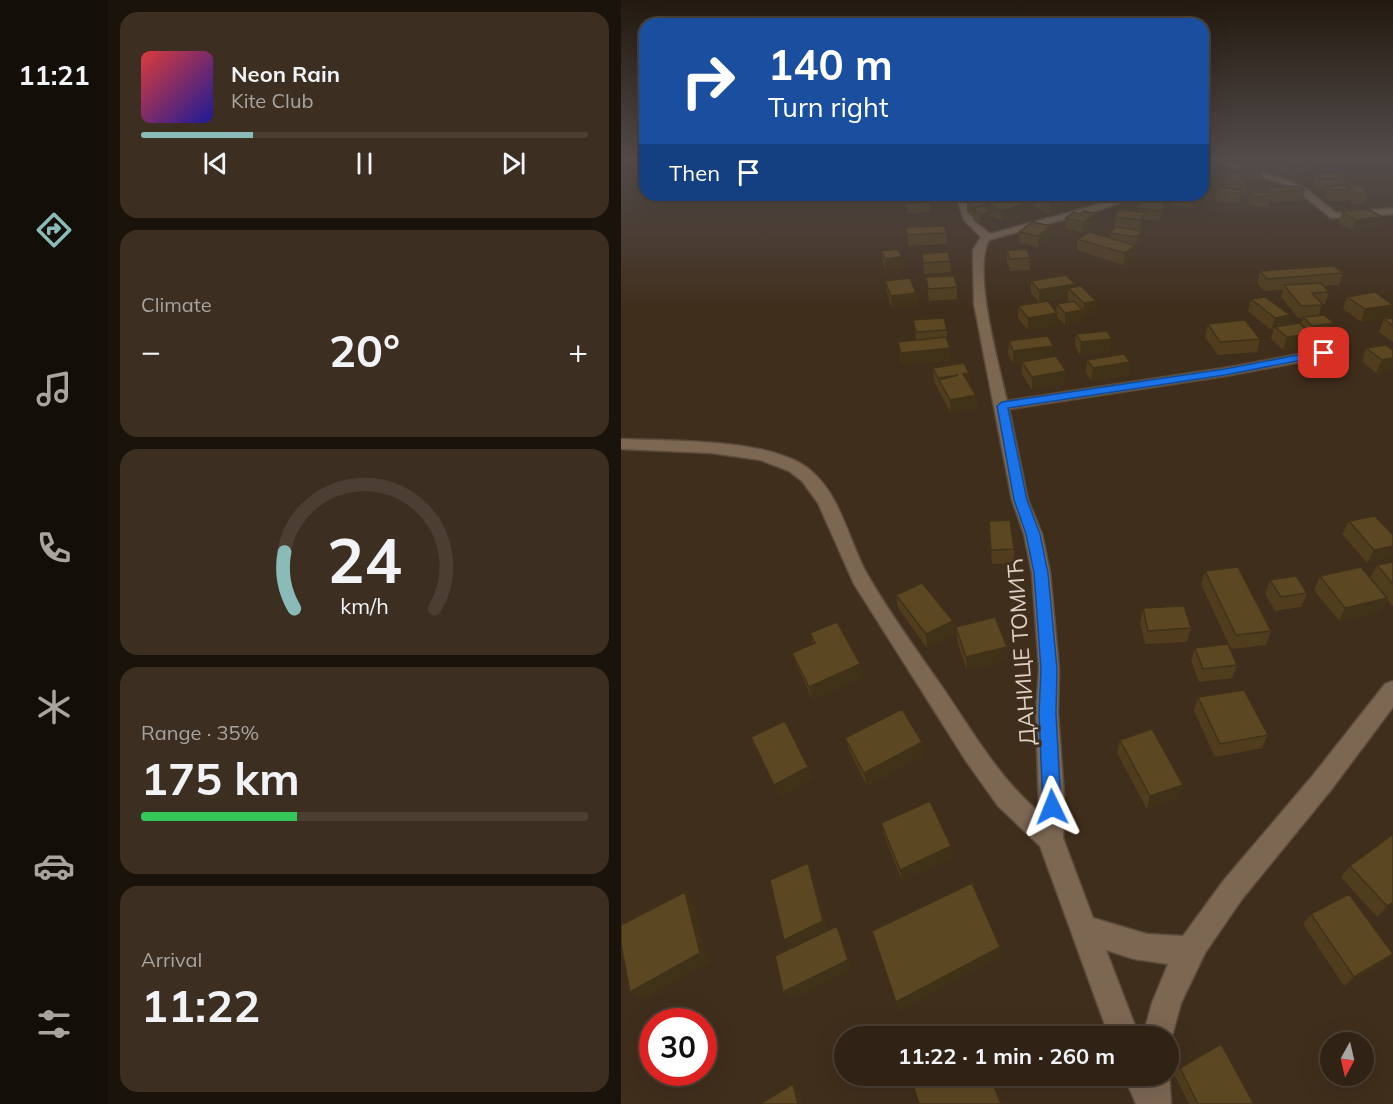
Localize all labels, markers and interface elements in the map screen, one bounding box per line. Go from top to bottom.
text: 140 m [768,38,893,91]
icon: right [669,42,747,120]
text: 11:21 [18,58,90,92]
text: Neon Rain [231,60,340,88]
text: Kite Club [231,88,313,113]
text: Turn right [768,90,888,124]
icon: previous [199,147,232,180]
icon: pause [348,147,381,180]
icon: next [497,147,530,180]
icon: arrive [732,156,765,189]
text: Then [669,159,720,187]
icon: directions [33,209,75,251]
text: Climate [141,292,212,317]
text: 20° [329,322,400,378]
pin [1298,327,1349,378]
text: − [141,330,161,371]
text: + [568,330,588,371]
icon: arrive [1307,336,1340,369]
icon: music [33,368,75,410]
text: 24 [327,520,402,599]
icon: phone [33,527,75,569]
street label: ДАНИЦЕ ТОМИЋ [1001,558,1041,746]
text: km/h [340,592,389,619]
icon: climate [33,686,75,728]
text: Range · 35% [141,720,259,745]
text: 175 km [141,750,300,806]
position arrow [1020,775,1084,839]
icon: car [33,845,75,887]
text: Arrival [141,947,202,972]
text: 11:22 [141,977,260,1033]
icon: filters [33,1003,75,1045]
speed limit sign: 30 [639,1008,717,1086]
north arrow [1320,1032,1374,1086]
map controls [1320,1032,1374,1086]
text: 11:22 · 1 min · 260 m [898,1042,1115,1070]

